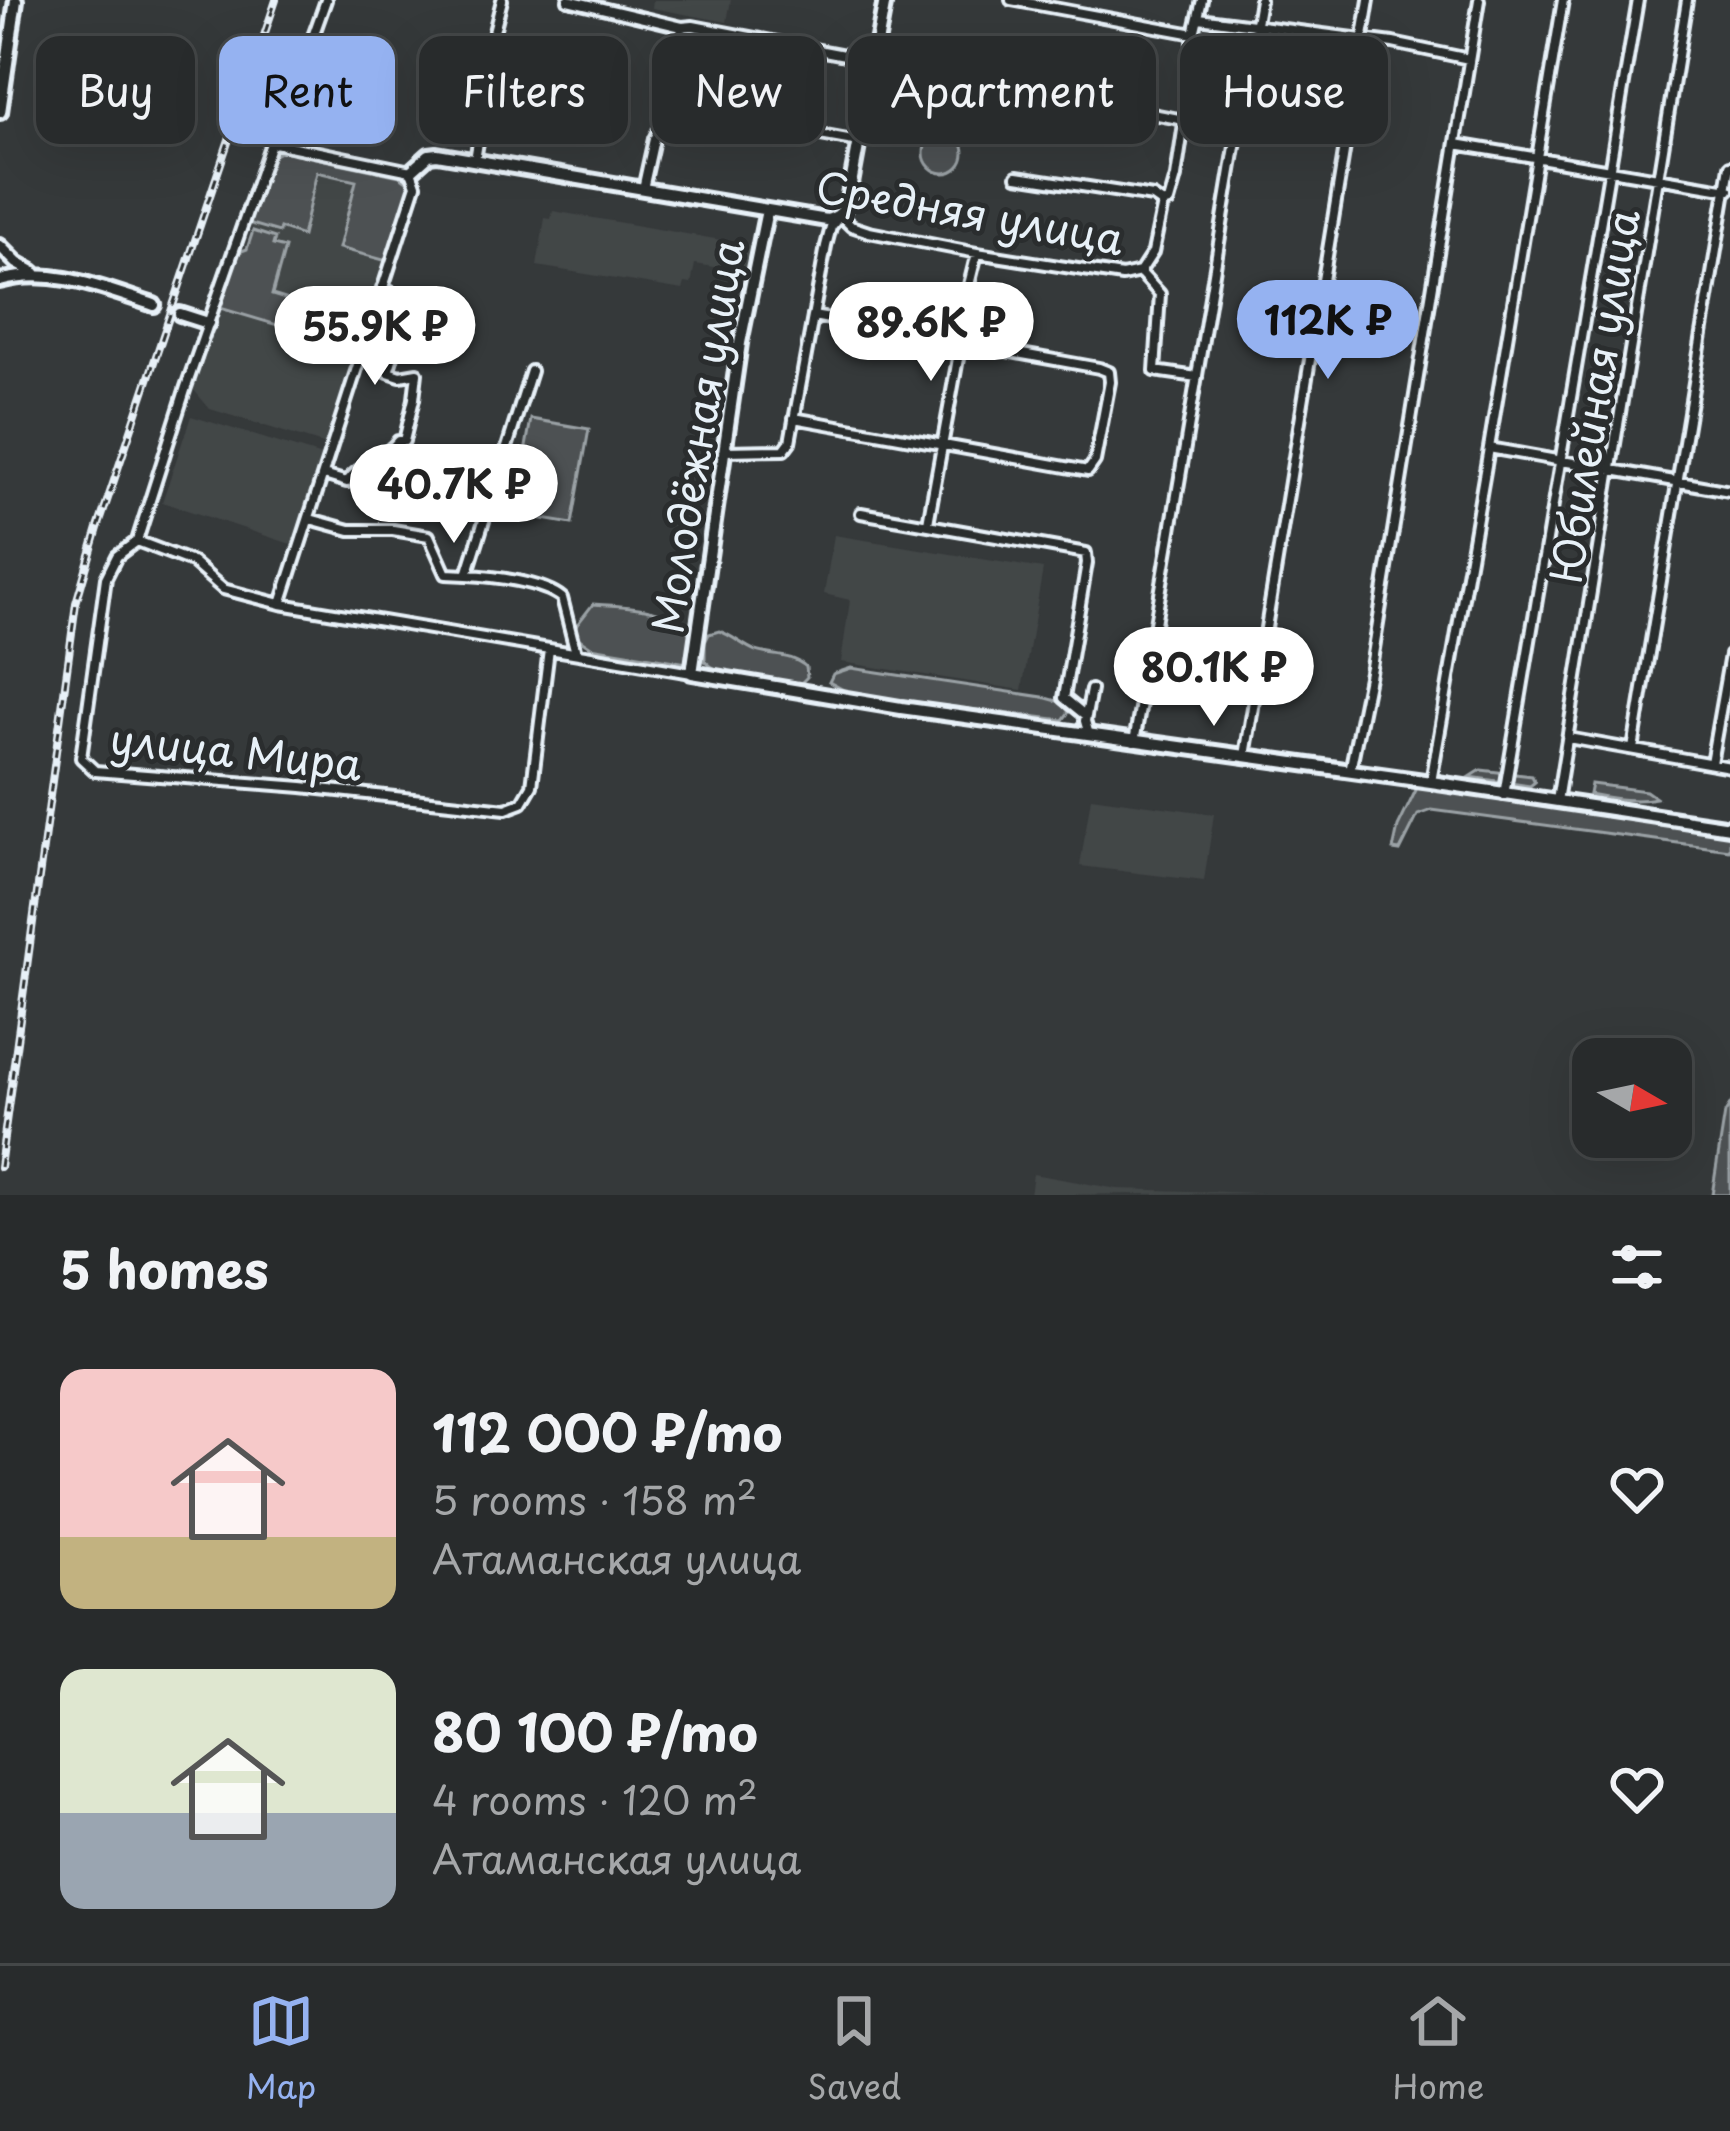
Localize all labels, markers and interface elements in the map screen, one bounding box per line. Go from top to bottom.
chip: Buy [36,36,195,144]
chip: Rent [219,36,395,144]
chip: Filters [419,36,628,144]
chip: New [652,36,824,144]
chip: Apartment [848,36,1156,144]
chip: House [1180,36,1388,144]
street label: Средняя улица [811,153,1129,269]
street label: Юбилейная улица [1532,204,1654,587]
street label: Молодёжная улица [634,234,758,638]
pin: 112K ₽ [1230,280,1426,382]
pin: 89.6K ₽ [820,282,1042,384]
pin: 55.9K ₽ [264,286,486,388]
text: 112K ₽ [1264,289,1392,348]
text: 89.6K ₽ [856,291,1006,350]
text: 55.9K ₽ [301,295,449,354]
pin: 40.7K ₽ [343,444,565,546]
text: 40.7K ₽ [377,453,531,512]
pin: 80.1K ₽ [1103,627,1325,729]
text: 80.1K ₽ [1141,636,1287,695]
street label: улица Мира [107,705,366,795]
north arrow [1572,1038,1692,1158]
map controls [1572,1038,1692,1158]
text: 5 homes [60,1229,269,1306]
icon: filters [1604,1234,1670,1300]
text: 112 000 ₽/mo [432,1392,783,1469]
icon: home [156,1417,300,1561]
icon: heart [1604,1456,1670,1522]
text: 5 rooms · 158 m² [432,1469,757,1528]
text: Атаманская улица [432,1528,801,1587]
text: 80 100 ₽/mo [432,1692,758,1769]
icon: home [156,1717,300,1861]
icon: heart [1604,1756,1670,1822]
text: 4 rooms · 120 m² [432,1769,758,1828]
text: Атаманская улица [432,1828,801,1887]
tab: Map [246,1988,316,2110]
tab: Saved [808,1988,901,2110]
tab: Home [1393,1988,1484,2110]

